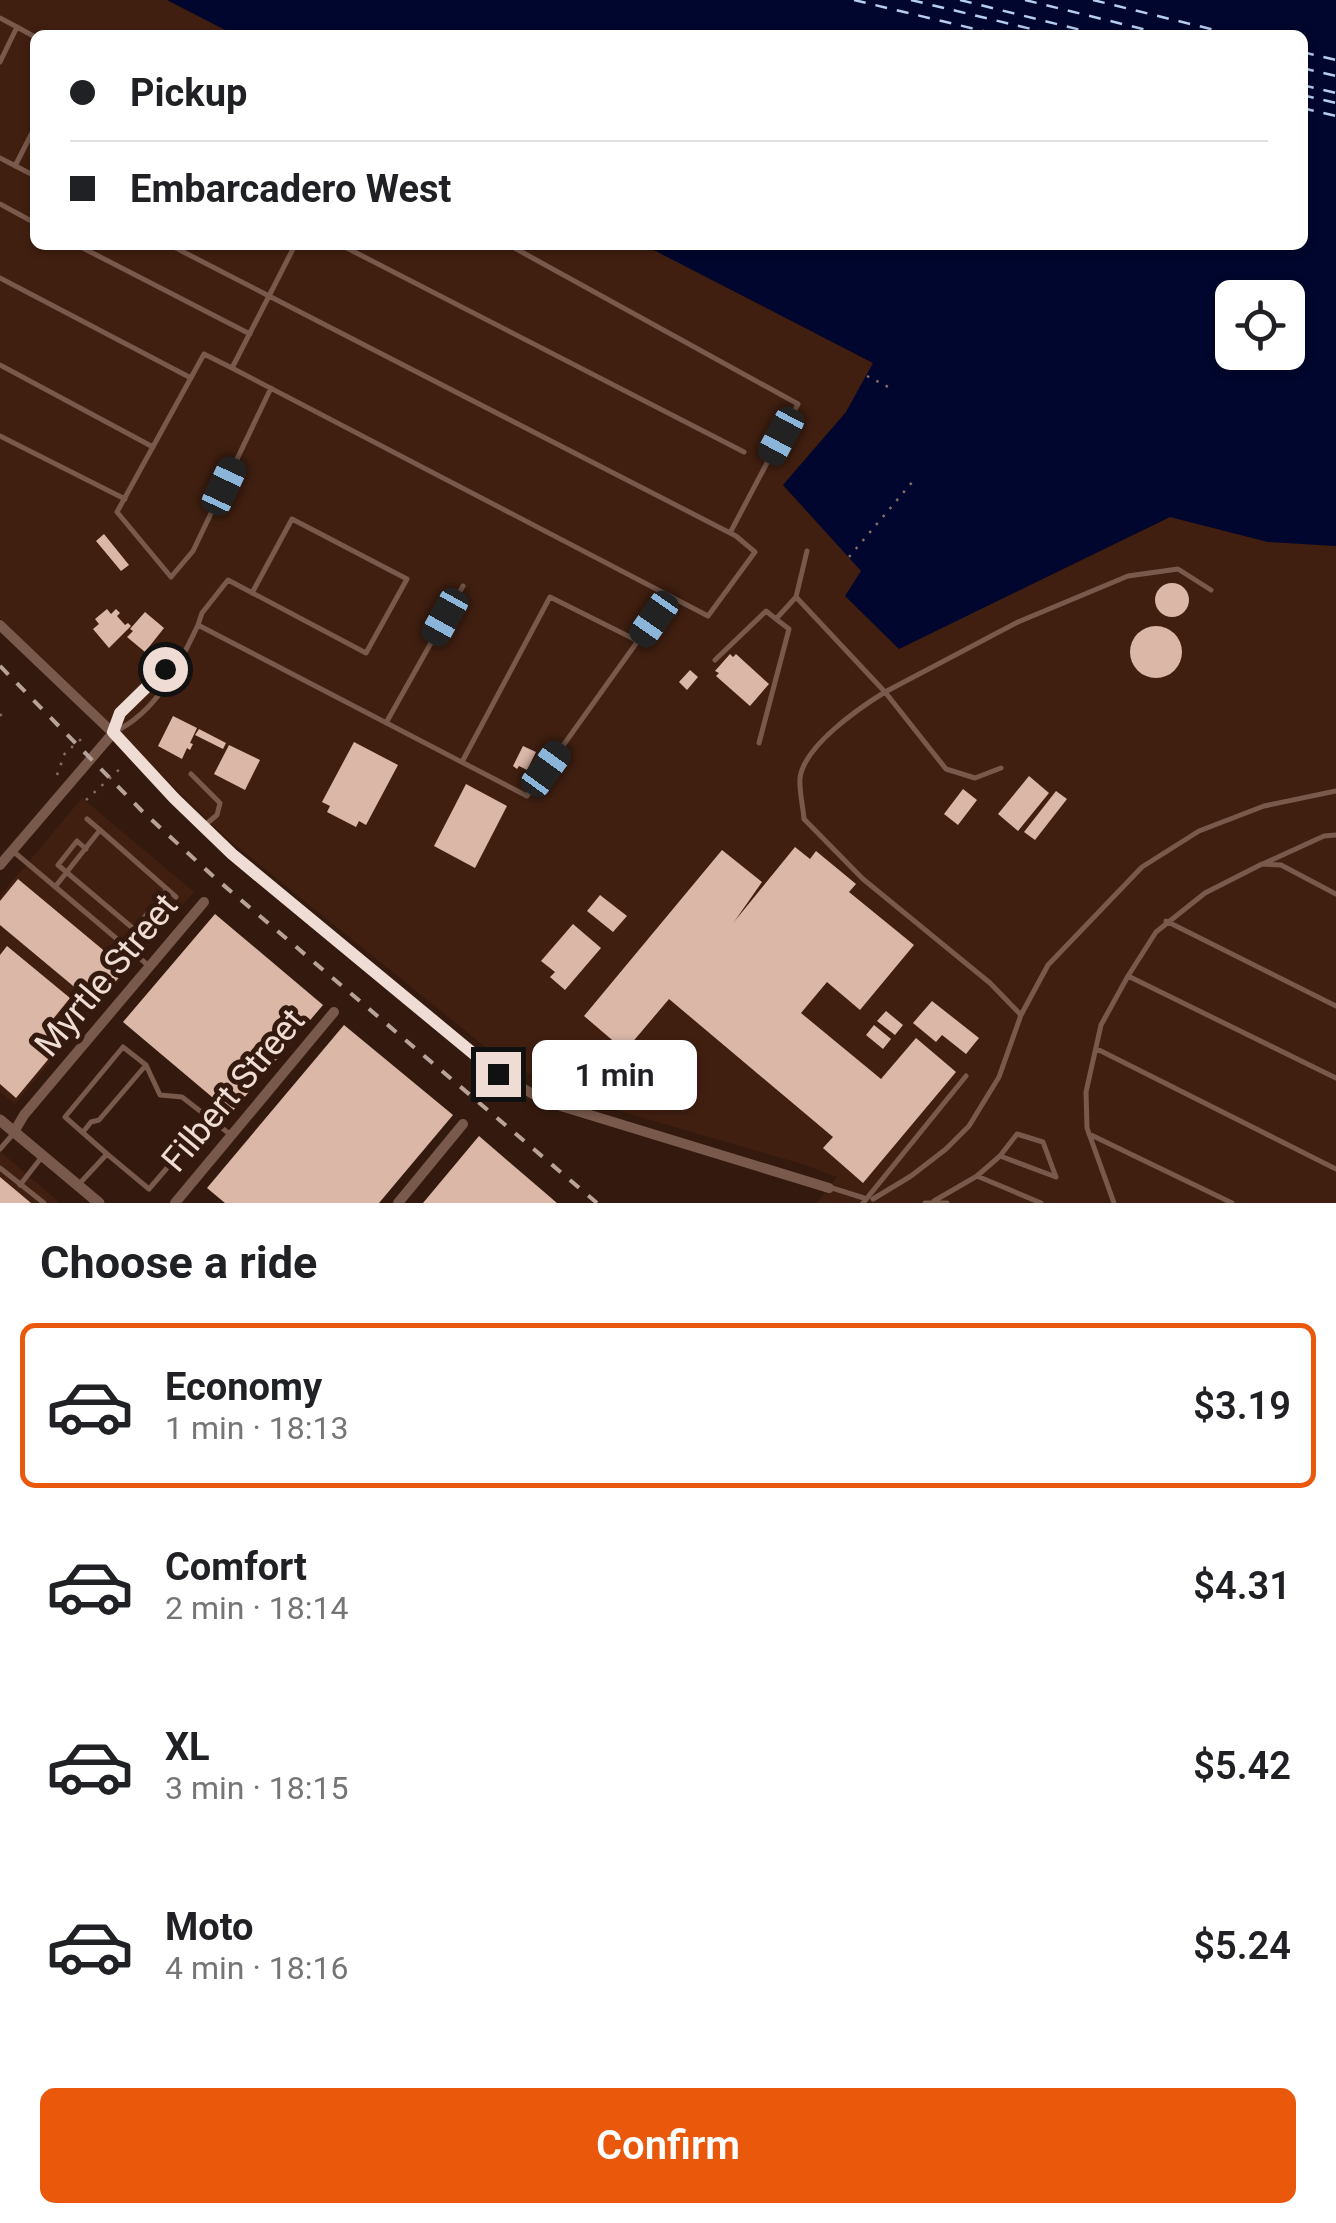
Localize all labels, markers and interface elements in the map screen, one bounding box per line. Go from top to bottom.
text: Pickup [130,71,247,115]
text: Embarcadero West [130,167,451,211]
map controls [1215,280,1305,370]
button: locate [1215,280,1305,370]
car [754,402,808,470]
car [198,452,250,520]
car [417,583,473,651]
car [625,586,683,652]
route start [143,647,188,692]
car [516,736,576,802]
street label: Myrtle Street [27,886,186,1065]
street label: Filbert Street [153,1001,313,1180]
callout: 1 min [533,1039,698,1109]
route end [476,1052,521,1097]
text: 1 min [574,1056,655,1094]
text: Choose a ride [40,1236,317,1289]
icon: car [45,1361,135,1451]
text: Economy [165,1365,322,1409]
text: $3.19 [1193,1384,1291,1428]
text: 1 min · 18:13 [165,1409,348,1447]
icon: car [45,1541,135,1631]
text: Comfort [165,1545,307,1589]
text: $4.31 [1193,1564,1291,1608]
text: 2 min · 18:14 [165,1589,348,1627]
icon: car [45,1721,135,1811]
text: XL [165,1725,210,1769]
text: $5.42 [1193,1744,1291,1788]
text: 3 min · 18:15 [165,1769,348,1807]
icon: car [45,1901,135,1991]
text: Moto [165,1905,254,1949]
text: $5.24 [1193,1924,1291,1968]
text: 4 min · 18:16 [165,1949,348,1987]
button: Confirm [40,2088,1296,2203]

